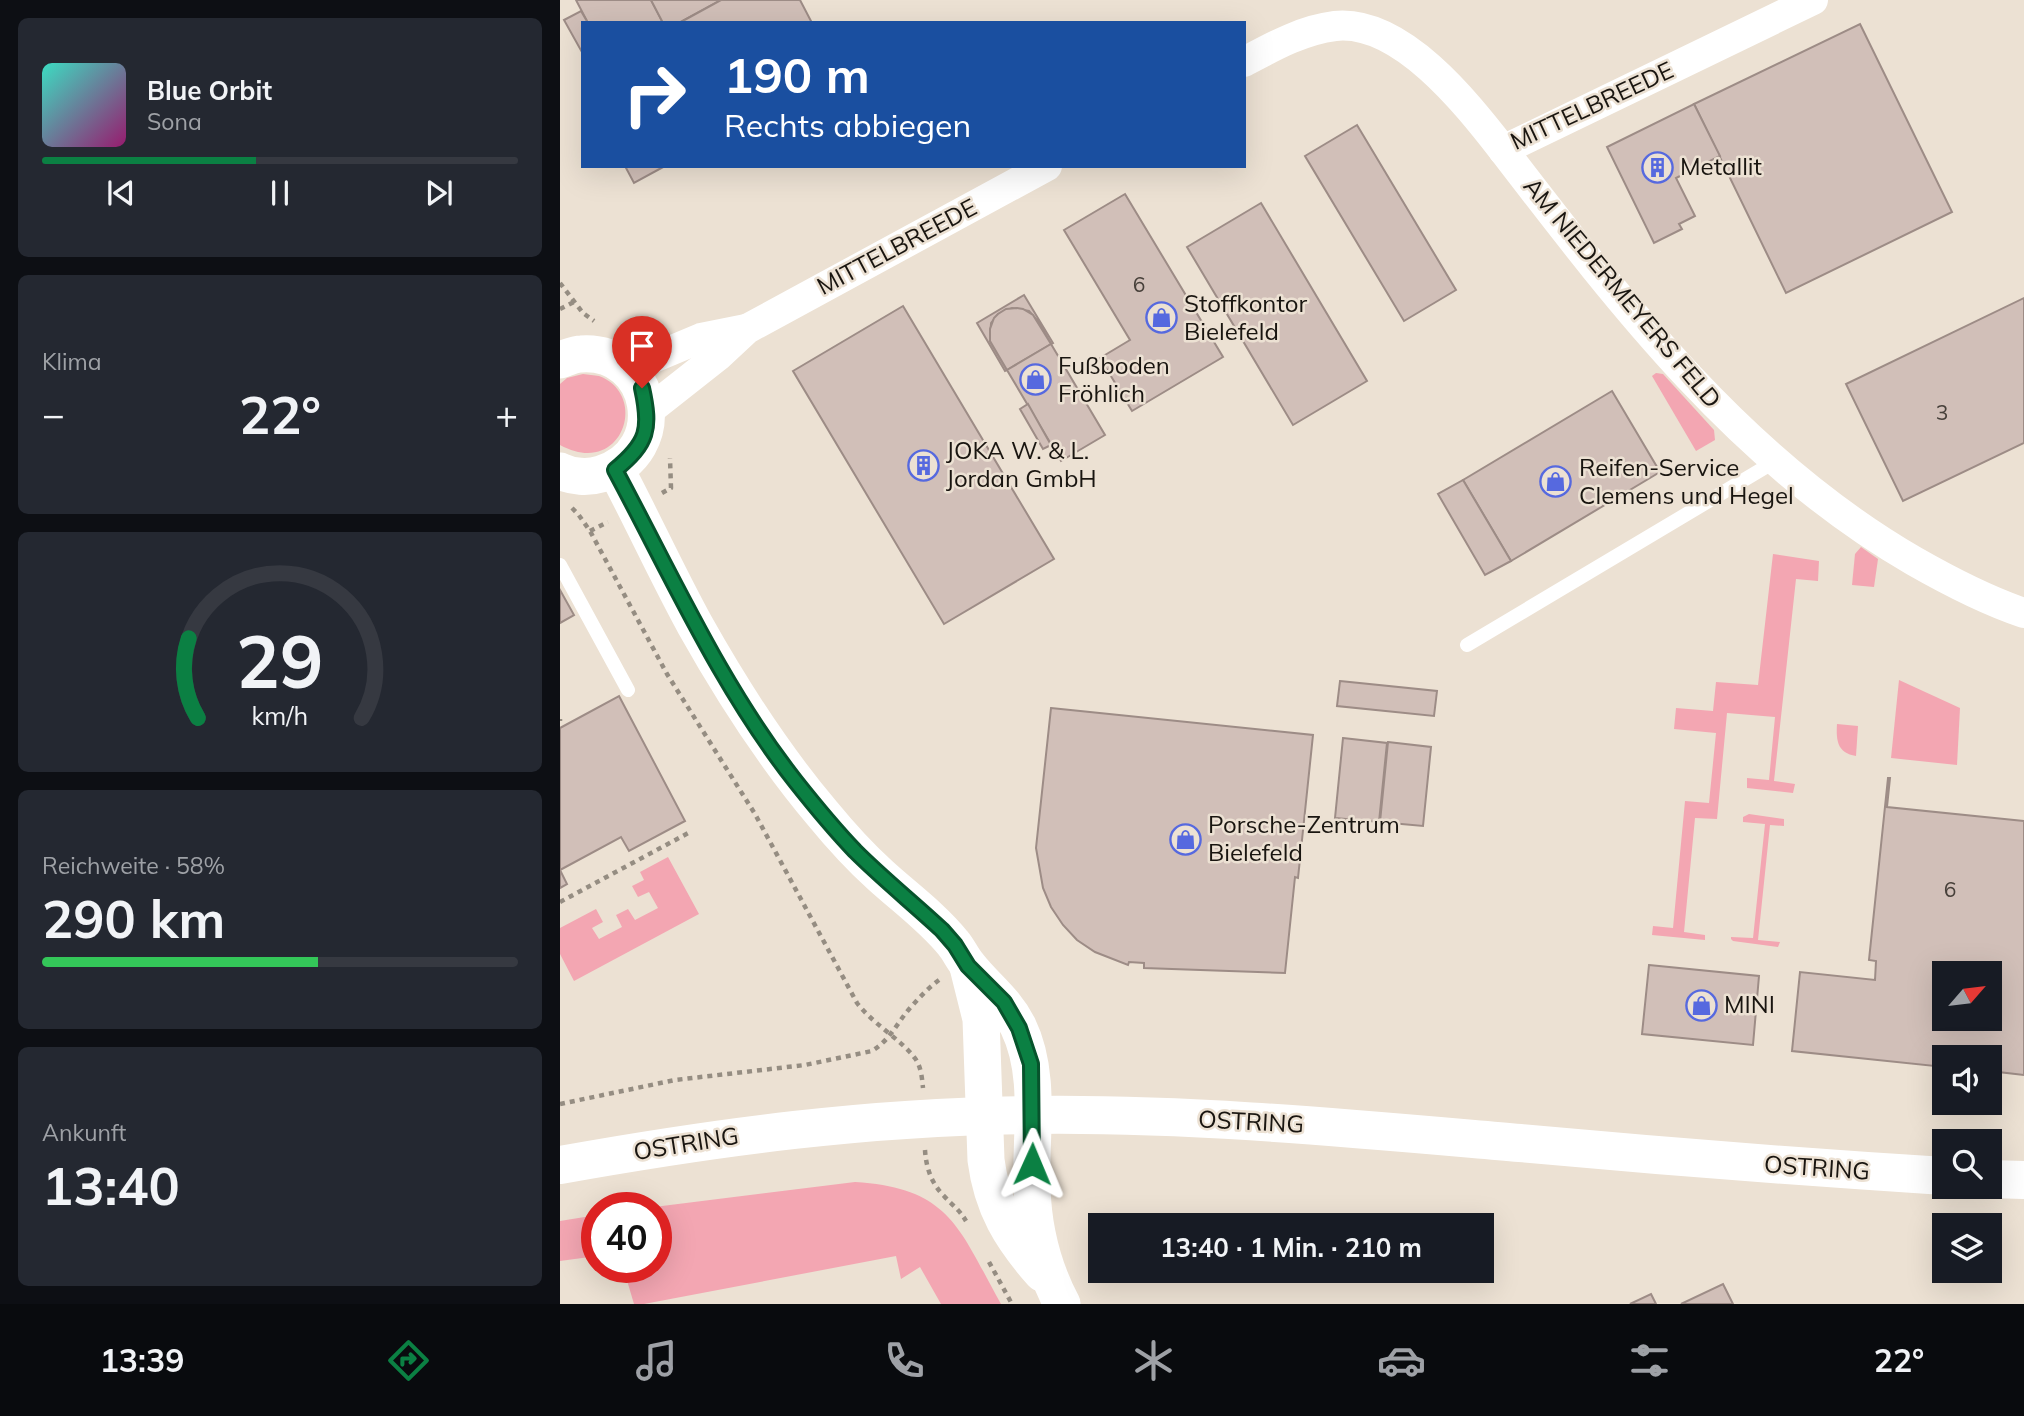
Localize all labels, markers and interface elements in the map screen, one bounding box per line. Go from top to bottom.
text: 190 m [724,44,870,105]
icon: right [609,49,700,140]
street label: MITTELBREEDE [1505,54,1678,156]
text: Blue Orbit [147,74,272,107]
text: Rechts abbiegen [724,105,971,145]
text: Sona [147,107,202,136]
building icon: Metallit [1640,150,1674,184]
place label: Metallit [1680,151,1762,181]
street label: AM NIEDERMEYERS FELD [1518,171,1728,414]
icon: previous [102,174,140,212]
icon: pause [261,174,299,212]
icon: next [420,174,458,212]
street label: MITTELBREEDE [812,191,981,301]
house number: 6 [1133,271,1145,297]
place label: Stoffkontor Bielefeld [1184,288,1307,346]
shop icon: Stoffkontor Bielefeld [1144,301,1178,335]
pin [612,316,672,388]
icon: arrive [623,327,661,365]
text: Klima [42,347,102,376]
place label: Fußboden Fröhlich [1058,350,1170,408]
shop icon: Fußboden Fröhlich [1018,363,1052,397]
text: 22° [239,382,321,447]
text: − [42,390,65,438]
text: + [495,390,518,438]
house number: 3 [1936,399,1948,425]
place label: JOKA W. & L. Jordan GmbH [946,435,1097,493]
building icon: JOKA W. & L. Jordan GmbH [906,448,940,482]
place label: Reifen-Service Clemens und Hegel [1579,452,1794,510]
shop icon: Reifen-Service Clemens und Hegel [1539,465,1573,499]
text: 29 [236,615,324,706]
text: km/h [252,700,308,731]
place label: Porsche-Zentrum Bielefeld [1208,809,1400,867]
shop icon: Porsche-Zentrum Bielefeld [1168,822,1202,856]
text: Reichweite · 58% [42,851,225,880]
house number: 6 [1944,876,1956,902]
text: 290 km [42,886,225,951]
north arrow [1932,961,2002,1031]
map controls [1932,961,2002,1283]
shop icon: MINI [1684,988,1718,1022]
place label: MINI [1724,989,1775,1019]
button: sound [1932,1045,2002,1115]
street label: OSTRING [1197,1103,1305,1139]
text: Ankunft [42,1118,126,1147]
street label: OSTRING [631,1120,740,1166]
position arrow [995,1127,1069,1201]
button: search [1932,1129,2002,1199]
street label: OSTRING [1763,1148,1871,1186]
text: 13:40 [42,1153,180,1218]
speed limit sign: 40 [581,1192,672,1283]
button: layers [1932,1213,2002,1283]
text: 13:40 · 1 Min. · 210 m [1160,1231,1422,1264]
icon: directions [384,1336,433,1385]
icon: music [632,1336,681,1385]
icon: phone [880,1336,929,1385]
icon: climate [1129,1336,1178,1385]
icon: car [1377,1336,1426,1385]
icon: filters [1625,1336,1674,1385]
text: 13:39 [100,1340,184,1380]
text: 22° [1874,1340,1924,1380]

